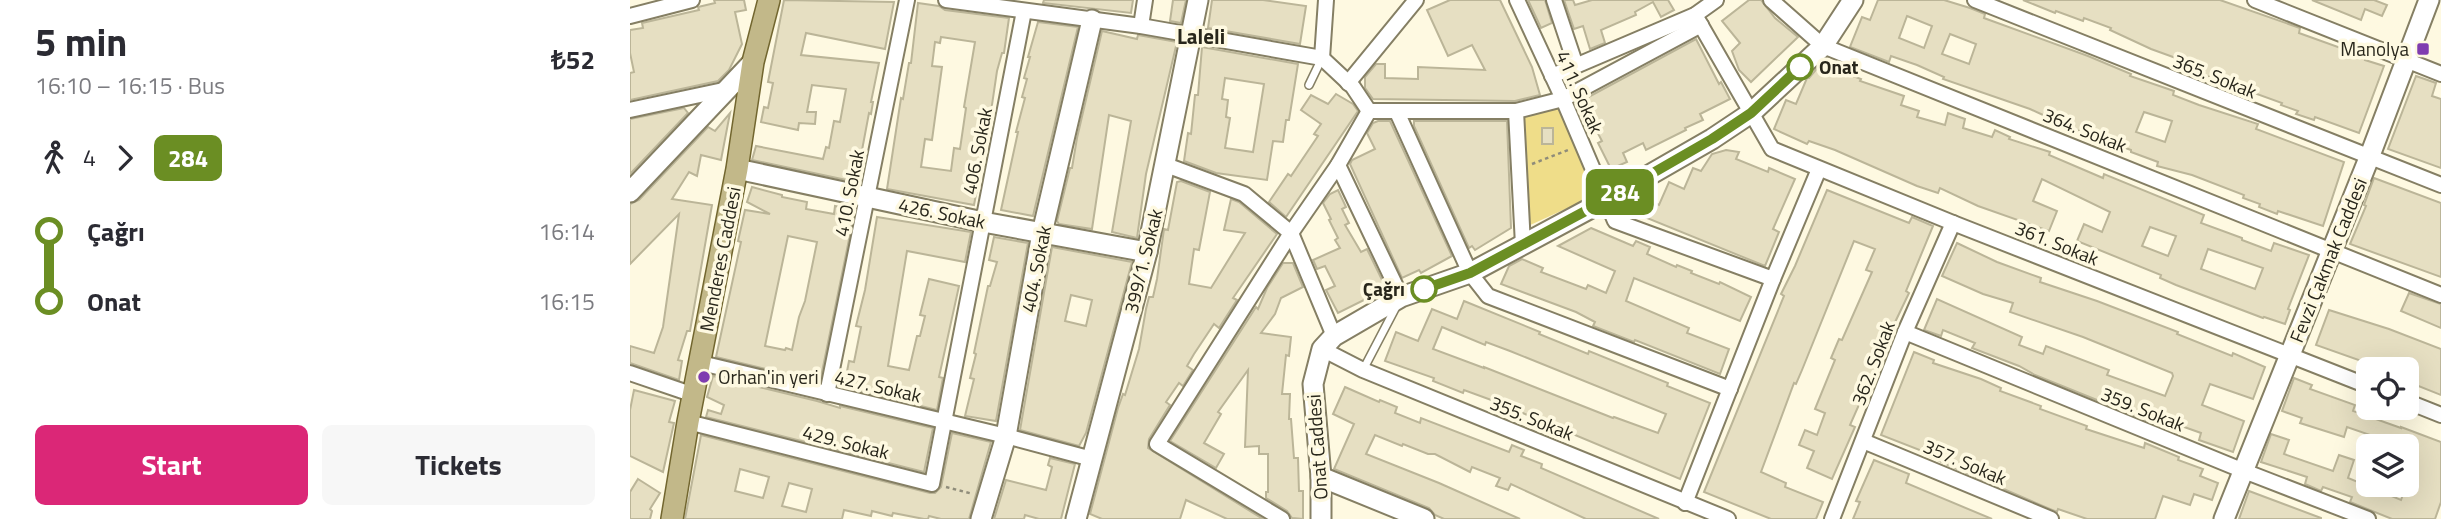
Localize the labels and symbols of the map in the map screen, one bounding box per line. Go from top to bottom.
district label: Laleli [1177,20,1225,52]
place label: Manolya [2340,34,2409,63]
marker: Manolya [2415,41,2431,57]
street label: 411. Sokak [1549,46,1612,138]
street label: 365. Sokak [2169,46,2262,106]
place label: Onat [1819,52,1859,81]
marker: Onat [1787,54,1813,80]
street label: 364. Sokak [2039,100,2132,160]
street label: 406. Sokak [954,105,999,197]
street label: 410. Sokak [826,147,871,239]
line badge: 284 [1580,169,1660,215]
street label: Fevzi Çakmak Caddesi [2281,173,2374,347]
street label: Menderes Caddesi [691,184,748,334]
street label: 426. Sokak [896,189,988,236]
street label: 399/1. Sokak [1116,206,1169,316]
street label: 361. Sokak [2011,213,2104,273]
street label: 404. Sokak [1013,223,1058,315]
place label: Çağrı [1363,274,1405,303]
marker: Çağrı [1411,276,1437,302]
street label: 362. Sokak [1843,316,1902,409]
street label: 427. Sokak [832,361,924,410]
place label: Orhan'in yeri [718,362,819,391]
marker: Orhan'in yeri [696,369,712,385]
street label: 359. Sokak [2097,379,2190,439]
street label: 355. Sokak [1486,388,1579,448]
street label: Onat Caddesi [1298,393,1335,501]
street label: 429. Sokak [800,417,892,466]
street label: 357. Sokak [1919,431,2011,492]

